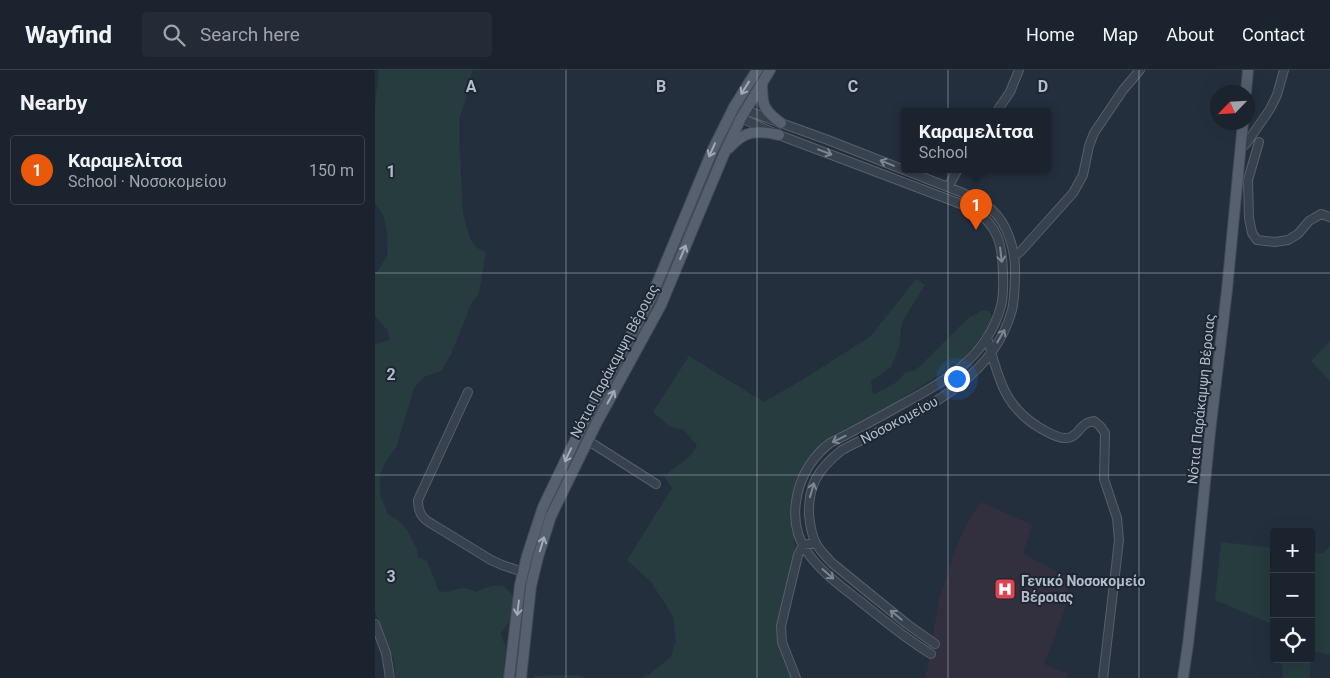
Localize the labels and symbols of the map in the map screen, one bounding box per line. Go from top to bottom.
text: A [466,77,477,96]
text: B [656,77,666,96]
text: C [848,77,858,96]
text: D [1038,77,1048,96]
one-way arrow [740,81,750,95]
north arrow [1210,85,1255,130]
one-way arrow [707,142,717,157]
one-way arrow [817,148,832,157]
one-way arrow [880,158,895,168]
text: 1 [386,162,396,181]
pin: 1 [960,189,992,230]
one-way arrow [679,245,689,260]
one-way arrow [996,247,1006,263]
street label: Νότια Παράκαμψη Βέροιας [567,281,662,441]
street label: Νότια Παράκαμψη Βέροιας [1184,313,1219,485]
one-way arrow [996,329,1006,344]
text: 2 [386,365,396,384]
your location [944,366,970,392]
one-way arrow [606,389,616,404]
street label: Νοσοκομείου [858,393,940,447]
one-way arrow [831,434,846,444]
one-way arrow [563,447,572,462]
one-way arrow [807,482,817,498]
one-way arrow [537,536,547,552]
text: 3 [386,567,396,586]
one-way arrow [821,569,834,580]
place label: Γενικό Νοσοκομείο Βέροιας [1021,573,1145,605]
hospital icon: Γενικό Νοσοκομείο Βέροιας [993,577,1017,601]
one-way arrow [513,600,523,616]
one-way arrow [889,609,902,620]

